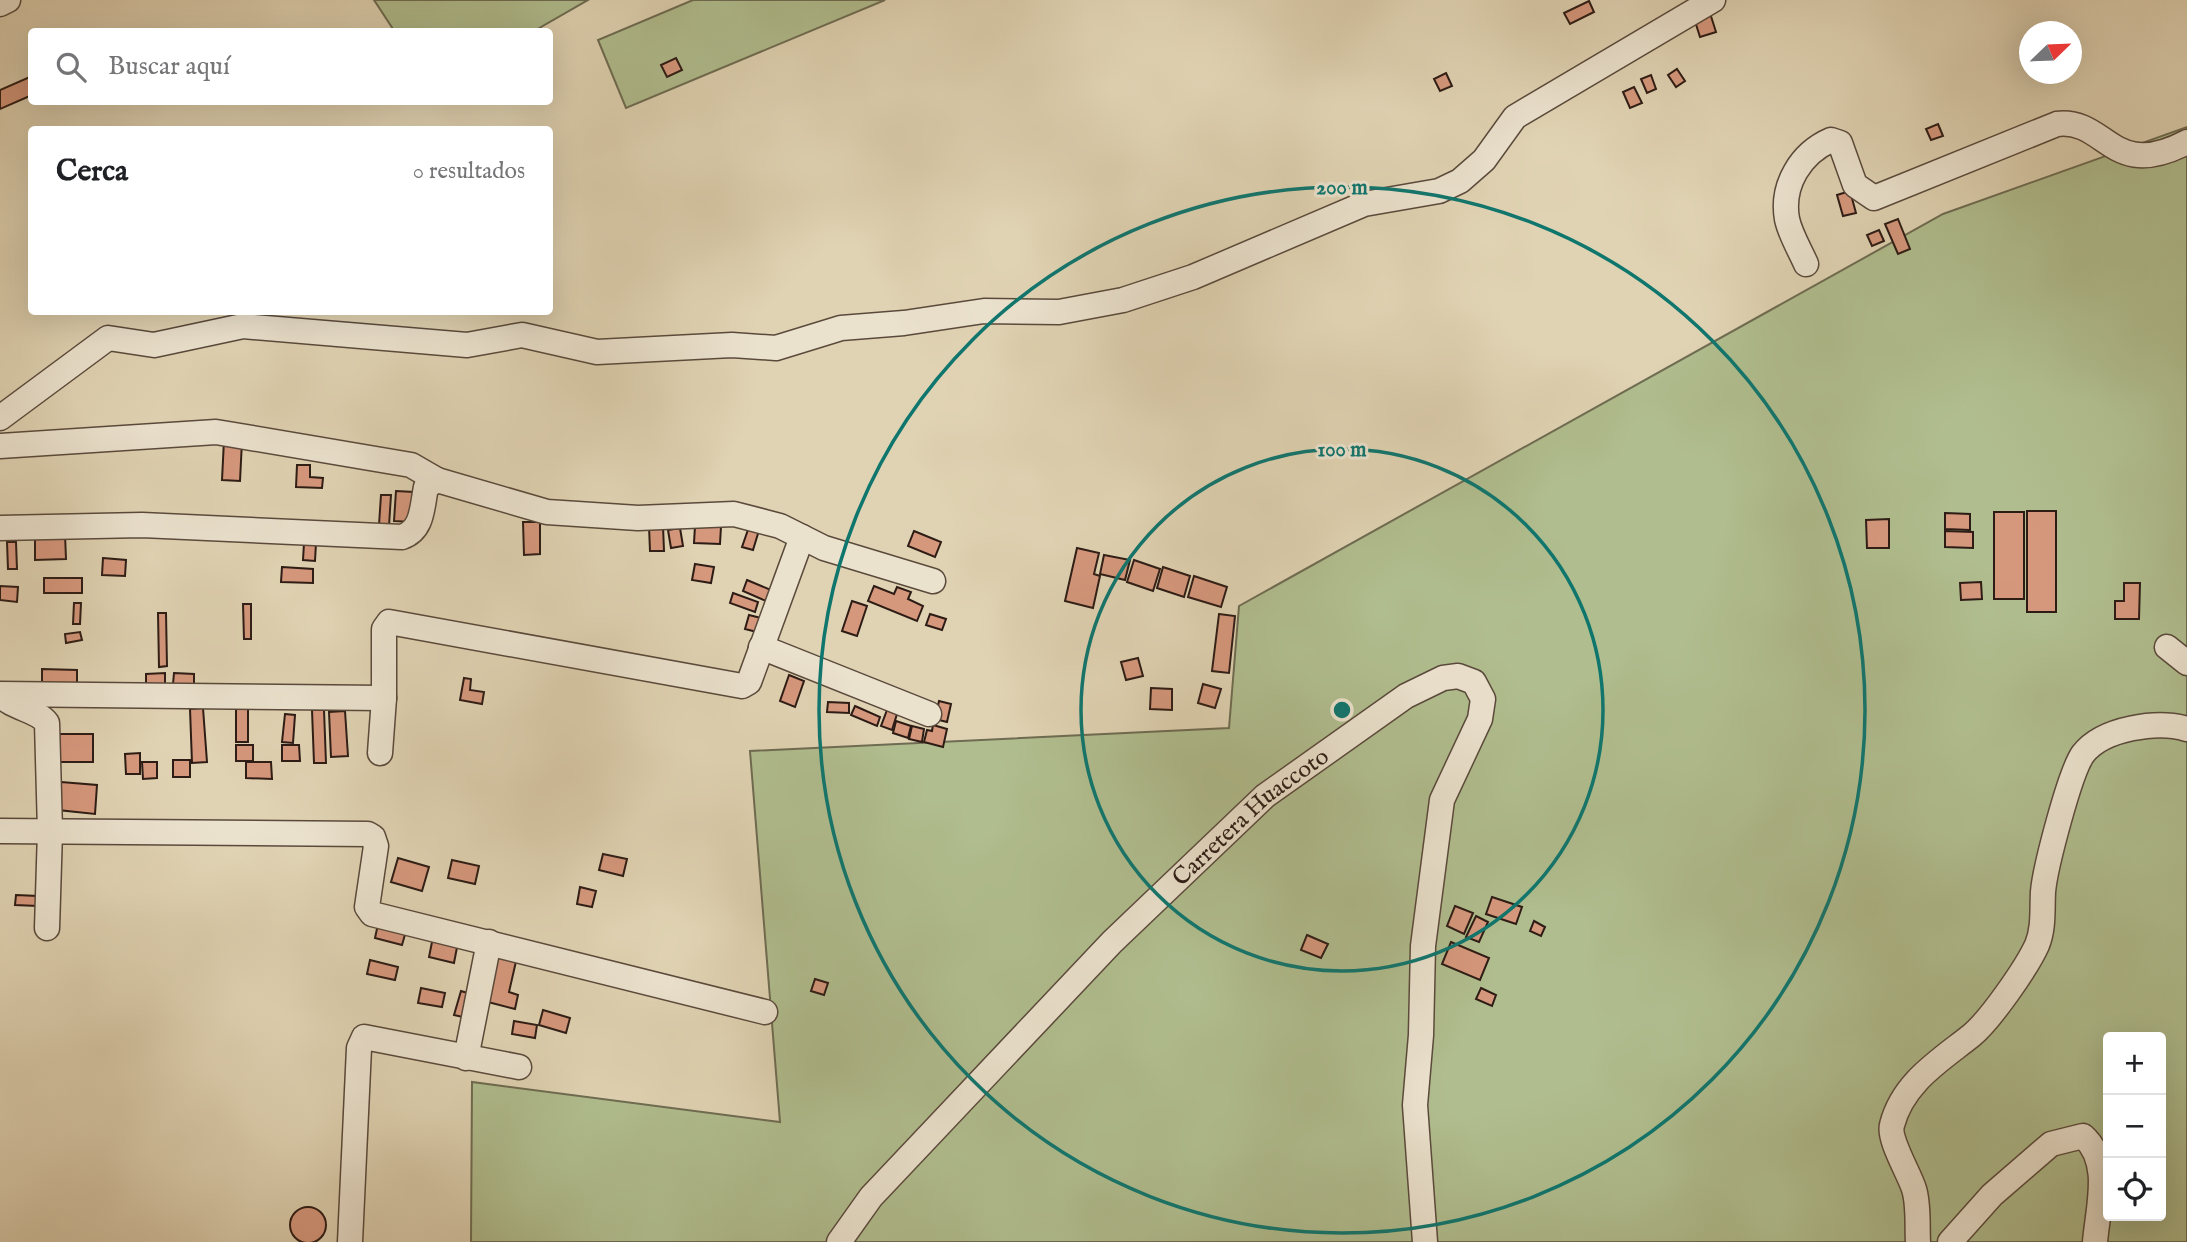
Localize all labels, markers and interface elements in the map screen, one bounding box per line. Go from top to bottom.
north arrow [2019,21,2082,84]
search box [28,28,553,105]
icon: search [52,48,90,86]
text: Buscar aquí [108,50,230,83]
text: Cerca [56,153,128,191]
text: 0 resultados [413,157,525,186]
text: 200 m [1316,175,1368,202]
text: 100 m [1317,437,1367,464]
centre of rings [1330,698,1354,722]
street label: Carretera Huaccoto [1166,742,1335,893]
map controls [2103,1032,2166,1221]
button: + [2103,1032,2166,1095]
button: − [2103,1095,2166,1158]
button: locate [2103,1158,2166,1221]

